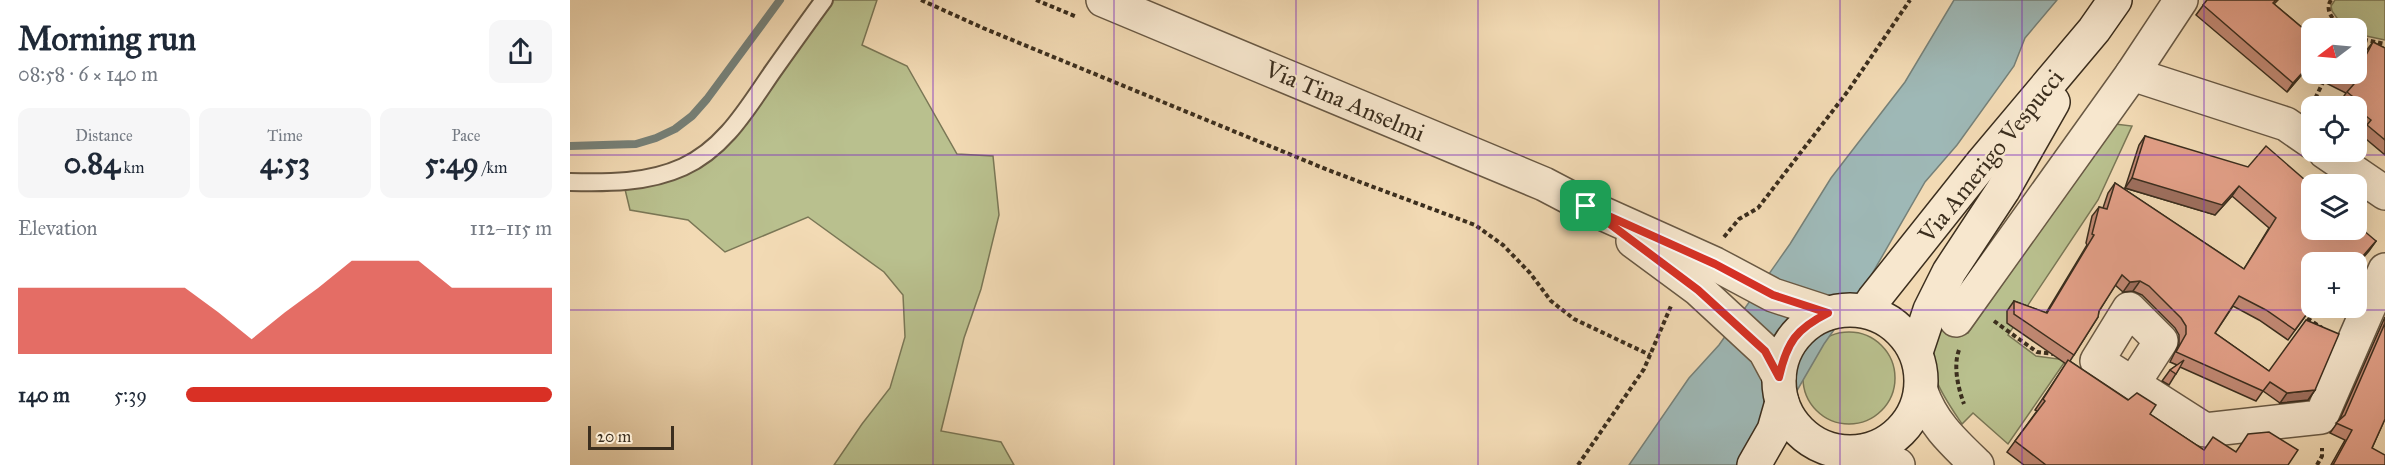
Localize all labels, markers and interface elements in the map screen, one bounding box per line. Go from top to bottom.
north arrow [2301,18,2367,84]
map controls [2301,18,2367,318]
text: Morning run [18,19,196,59]
button: share [489,20,552,83]
street label: Via Tina Anselmi [1259,53,1430,148]
text: 08:58 · 6 × 140 m [18,62,158,86]
street label: Via Amerigo Vespucci [1911,63,2070,250]
button: locate [2301,96,2367,162]
text: Distance [75,126,133,145]
text: Time [267,126,303,145]
text: Pace [451,126,481,145]
text: 0.84 [64,145,120,181]
text: 4:53 [260,145,310,181]
text: 5:49 [425,145,479,181]
text: km [120,158,144,177]
text: /km [479,158,507,177]
button: layers [2301,174,2367,240]
pin [1560,180,1611,231]
icon: arrive [1569,189,1602,222]
text: Elevation [18,216,97,240]
text: 112–115 m [470,216,552,240]
button: + [2301,252,2367,318]
text: 140 m [18,383,70,407]
text: 5:39 [114,383,147,407]
scale bar [588,423,674,450]
text: 20 m [597,427,631,446]

